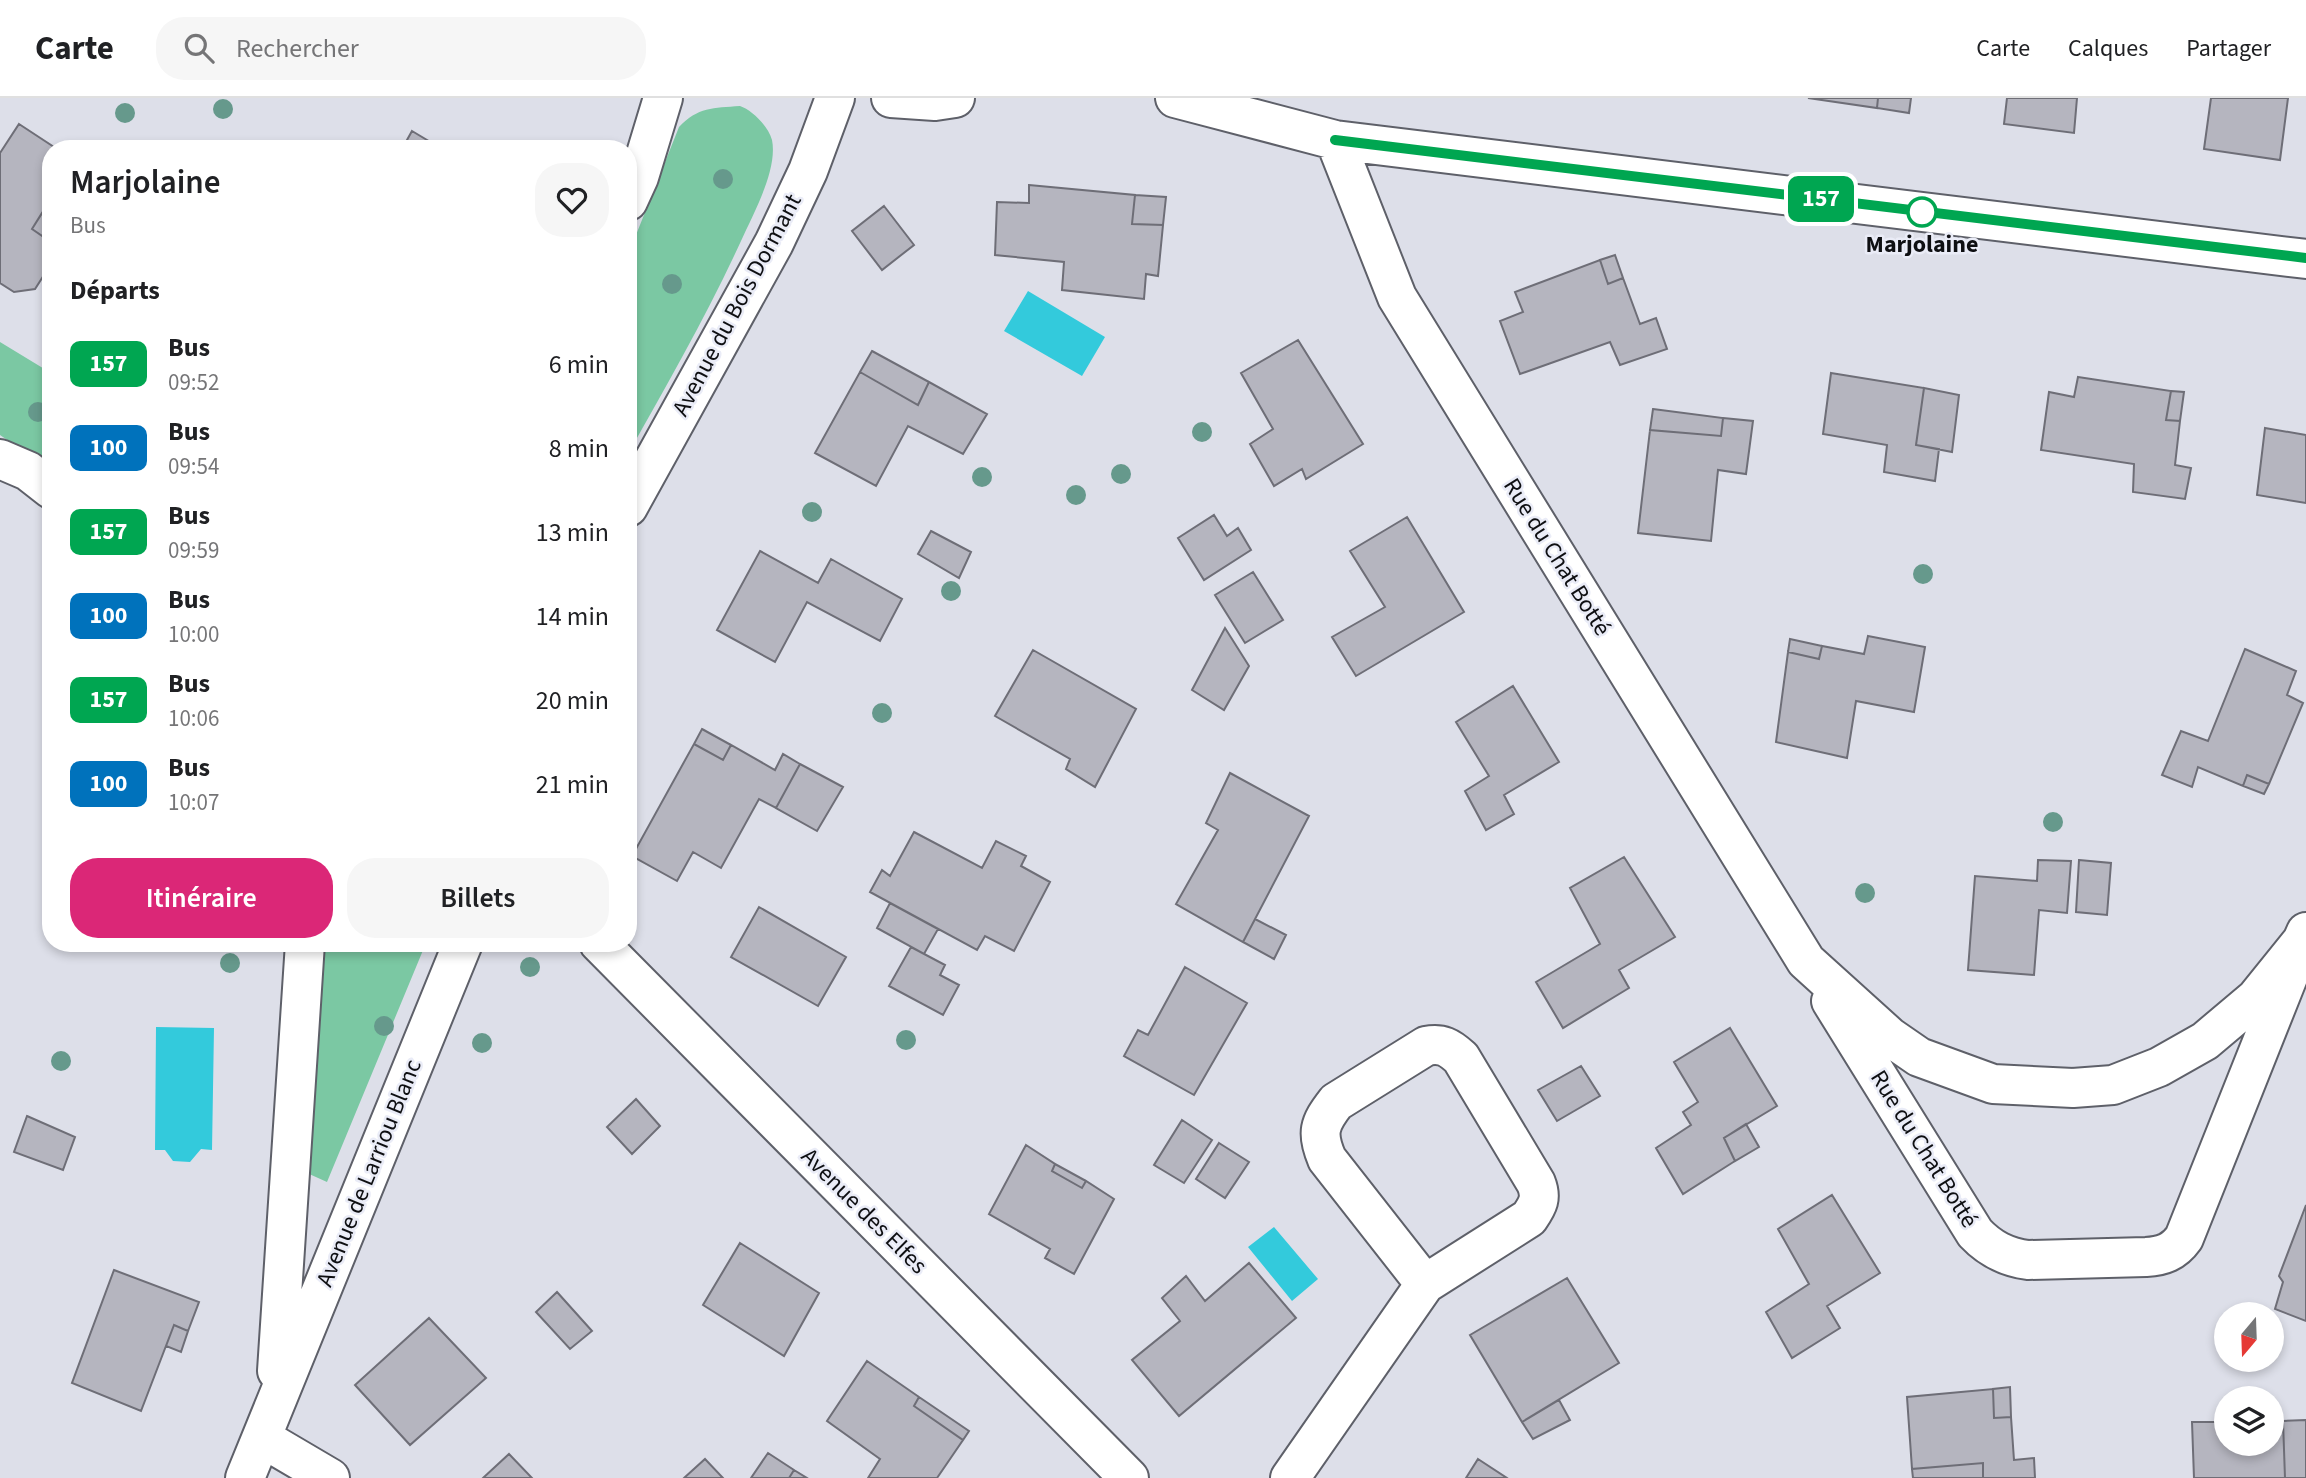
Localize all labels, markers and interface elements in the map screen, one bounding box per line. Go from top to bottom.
search box [156,17,646,80]
text: Carte [35,25,114,72]
icon: search [180,29,218,67]
text: Rechercher [236,30,359,67]
text: Carte [1976,31,2030,66]
text: Calques [2068,31,2148,66]
text: Partager [2186,31,2271,66]
text: Marjolaine [70,159,221,206]
button: heart [535,163,609,237]
line badge: 157 [1781,176,1861,222]
text: 157 [1802,181,1840,216]
street label: Avenue du Bois Dormant [664,188,810,422]
marker: Marjolaine [1907,197,1937,227]
text: Bus [70,209,106,242]
place label: Marjolaine [1866,227,1978,262]
text: Départs [70,272,160,309]
text: Bus [168,329,210,366]
text: 157 [89,346,128,381]
text: 6 min [549,346,609,383]
text: 09:52 [168,366,219,399]
text: Bus [168,413,210,450]
text: 100 [89,430,128,465]
text: 8 min [549,430,609,467]
text: 09:54 [168,450,219,483]
street label: Rue du Chat Botté [1494,471,1620,643]
text: Bus [168,497,210,534]
text: 157 [89,514,128,549]
text: 13 min [536,514,609,551]
text: 09:59 [168,534,219,567]
text: Bus [168,581,210,618]
text: 100 [89,598,128,633]
text: 14 min [536,598,609,635]
text: 10:00 [168,618,219,651]
text: Bus [168,665,210,702]
text: 157 [89,682,128,717]
text: 20 min [536,682,609,719]
text: 10:06 [168,702,219,735]
text: Bus [168,749,210,786]
text: 100 [89,766,128,801]
text: 21 min [536,766,609,803]
text: 10:07 [168,786,219,819]
button: Itinéraire [70,858,333,938]
button: Billets [347,858,609,938]
street label: Avenue de Larriou Blanc [307,1054,431,1292]
street label: Rue du Chat Botté [1861,1063,1987,1235]
street label: Avenue des Elfes [793,1140,935,1282]
north arrow [2214,1302,2284,1372]
map controls [2214,1302,2284,1456]
button: layers [2214,1386,2284,1456]

